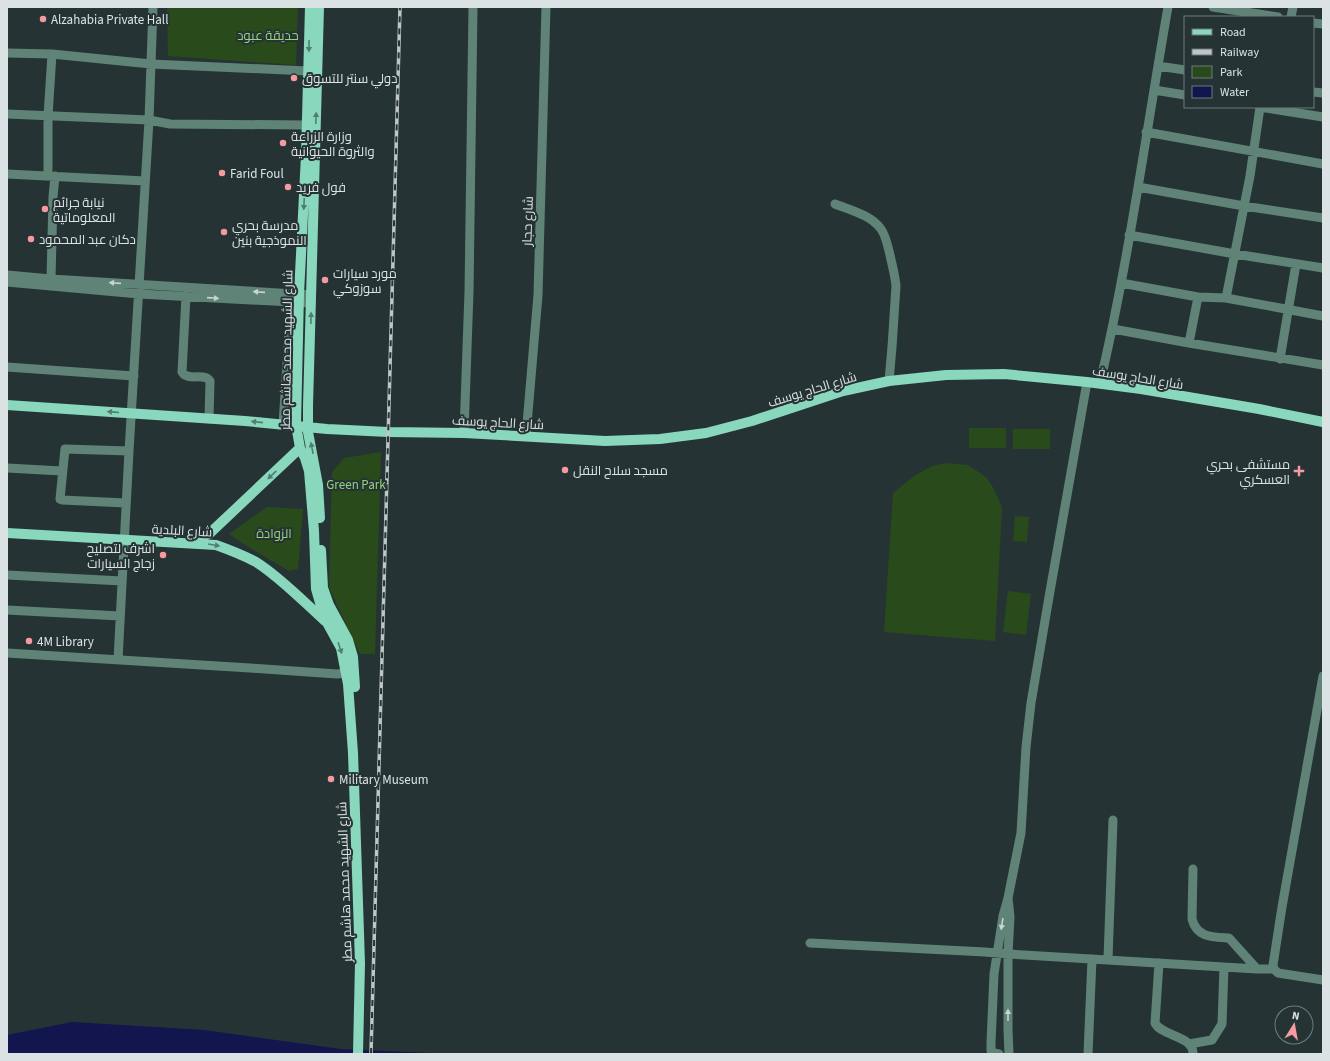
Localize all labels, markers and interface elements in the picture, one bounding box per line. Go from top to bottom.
place label: Alzahabia Private Hall [51,11,169,29]
marker: Alzahabia Private Hall [38,14,48,24]
legend [1184,16,1314,108]
text: Road [1220,24,1246,41]
park label: حديقة عبود [237,27,299,45]
one-way arrow [306,40,312,53]
text: Railway [1220,44,1259,61]
text: Park [1220,64,1242,81]
place label: دولي سنتر للتسوق [302,70,397,89]
marker: دولي سنتر للتسوق [289,73,299,83]
text: Water [1220,84,1250,101]
one-way arrow [313,112,320,124]
place label: وزارة الزراعة والثروة الحيوانية [291,128,375,161]
marker: وزارة الزراعة والثروة الحيوانية [278,138,288,148]
place label: Farid Foul [230,165,284,183]
marker: Farid Foul [217,168,227,178]
place label: فول فريد [296,179,346,197]
marker: فول فريد [283,182,293,192]
place label: نيابة جرائم المعلوماتية [53,194,116,227]
street label: شارع حجار [518,196,538,247]
one-way arrow [300,198,307,210]
marker: نيابة جرائم المعلوماتية [40,204,50,214]
place label: مدرسة بحري النموذجية بنين [232,217,307,250]
marker: مدرسة بحري النموذجية بنين [219,227,229,237]
place label: دكان عبد المحمود [39,231,136,249]
marker: دكان عبد المحمود [26,234,36,244]
place label: مورد سيارات سوزوكي [333,265,397,299]
street label: شارع الشهيد محمد هاشم مطر [277,270,297,431]
marker: مورد سيارات سوزوكي [320,275,330,285]
one-way arrow [108,280,121,286]
one-way arrow [252,288,265,295]
one-way arrow [207,294,219,301]
one-way arrow [308,311,314,324]
street label: شارع الحاج يوسف [1091,362,1185,394]
street label: شارع الحاج يوسف [766,368,859,412]
one-way arrow [107,409,119,416]
street label: شارع الحاج يوسف [451,412,544,434]
one-way arrow [251,419,263,426]
one-way arrow [308,442,314,454]
place label: مستشفى بحري العسكري [1206,456,1290,490]
place label: مسجد سلاح النقل [573,462,668,480]
marker: مسجد سلاح النقل [560,465,570,475]
marker: مستشفى بحري العسكري [1293,465,1305,477]
one-way arrow [267,470,277,479]
park label: Green Park [326,476,386,494]
street label: شارع البلدية [151,520,213,542]
park label: الزوادة [256,525,292,543]
place label: اشرف لتصليح زجاج السيارات [87,540,155,573]
one-way arrow [207,542,220,548]
marker: اشرف لتصليح زجاج السيارات [158,550,168,560]
place label: 4M Library [37,633,94,651]
marker: 4M Library [24,636,34,646]
one-way arrow [338,642,344,654]
place label: Military Museum [339,771,429,789]
marker: Military Museum [326,774,336,784]
street label: شارع الشهيد محمد هاشم مطر [333,801,357,964]
one-way arrow [999,918,1005,930]
north arrow [1274,1005,1314,1045]
one-way arrow [1005,1008,1011,1021]
text: N [1291,1008,1301,1024]

